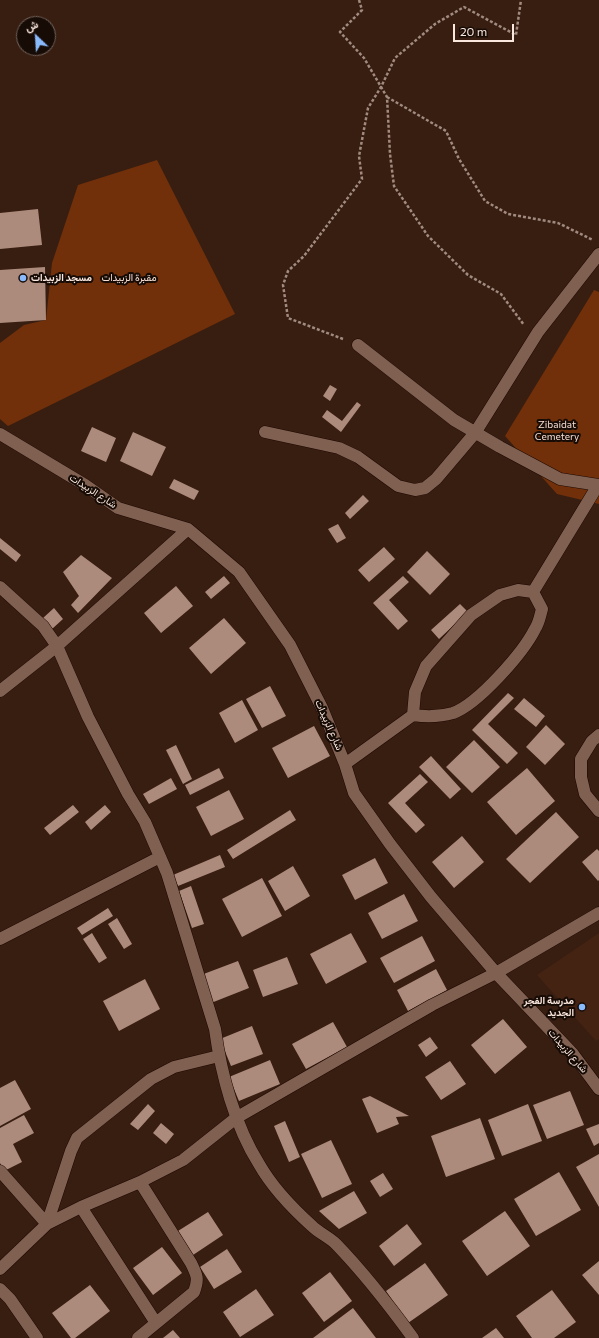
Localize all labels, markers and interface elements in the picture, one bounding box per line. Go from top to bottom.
north arrow [16,16,56,56]
scale bar [455,16,516,42]
text: ش [22,17,40,34]
text: 20 m [460,24,487,38]
place label: مسجد الزبيدات [31,272,92,284]
park label: مقبرة الزبيدات [101,272,157,284]
marker: مسجد الزبيدات [18,273,28,283]
park label: Zibaidat Cemetery [535,419,579,442]
street label: شارع الزبيدات [67,471,119,511]
street label: شارع الزبيدات [313,698,345,752]
place label: مدرسة الفجر الجديد [524,995,574,1018]
marker: مدرسة الفجر الجديد [577,1002,587,1012]
street label: شارع الزبيدات [546,1027,590,1075]

